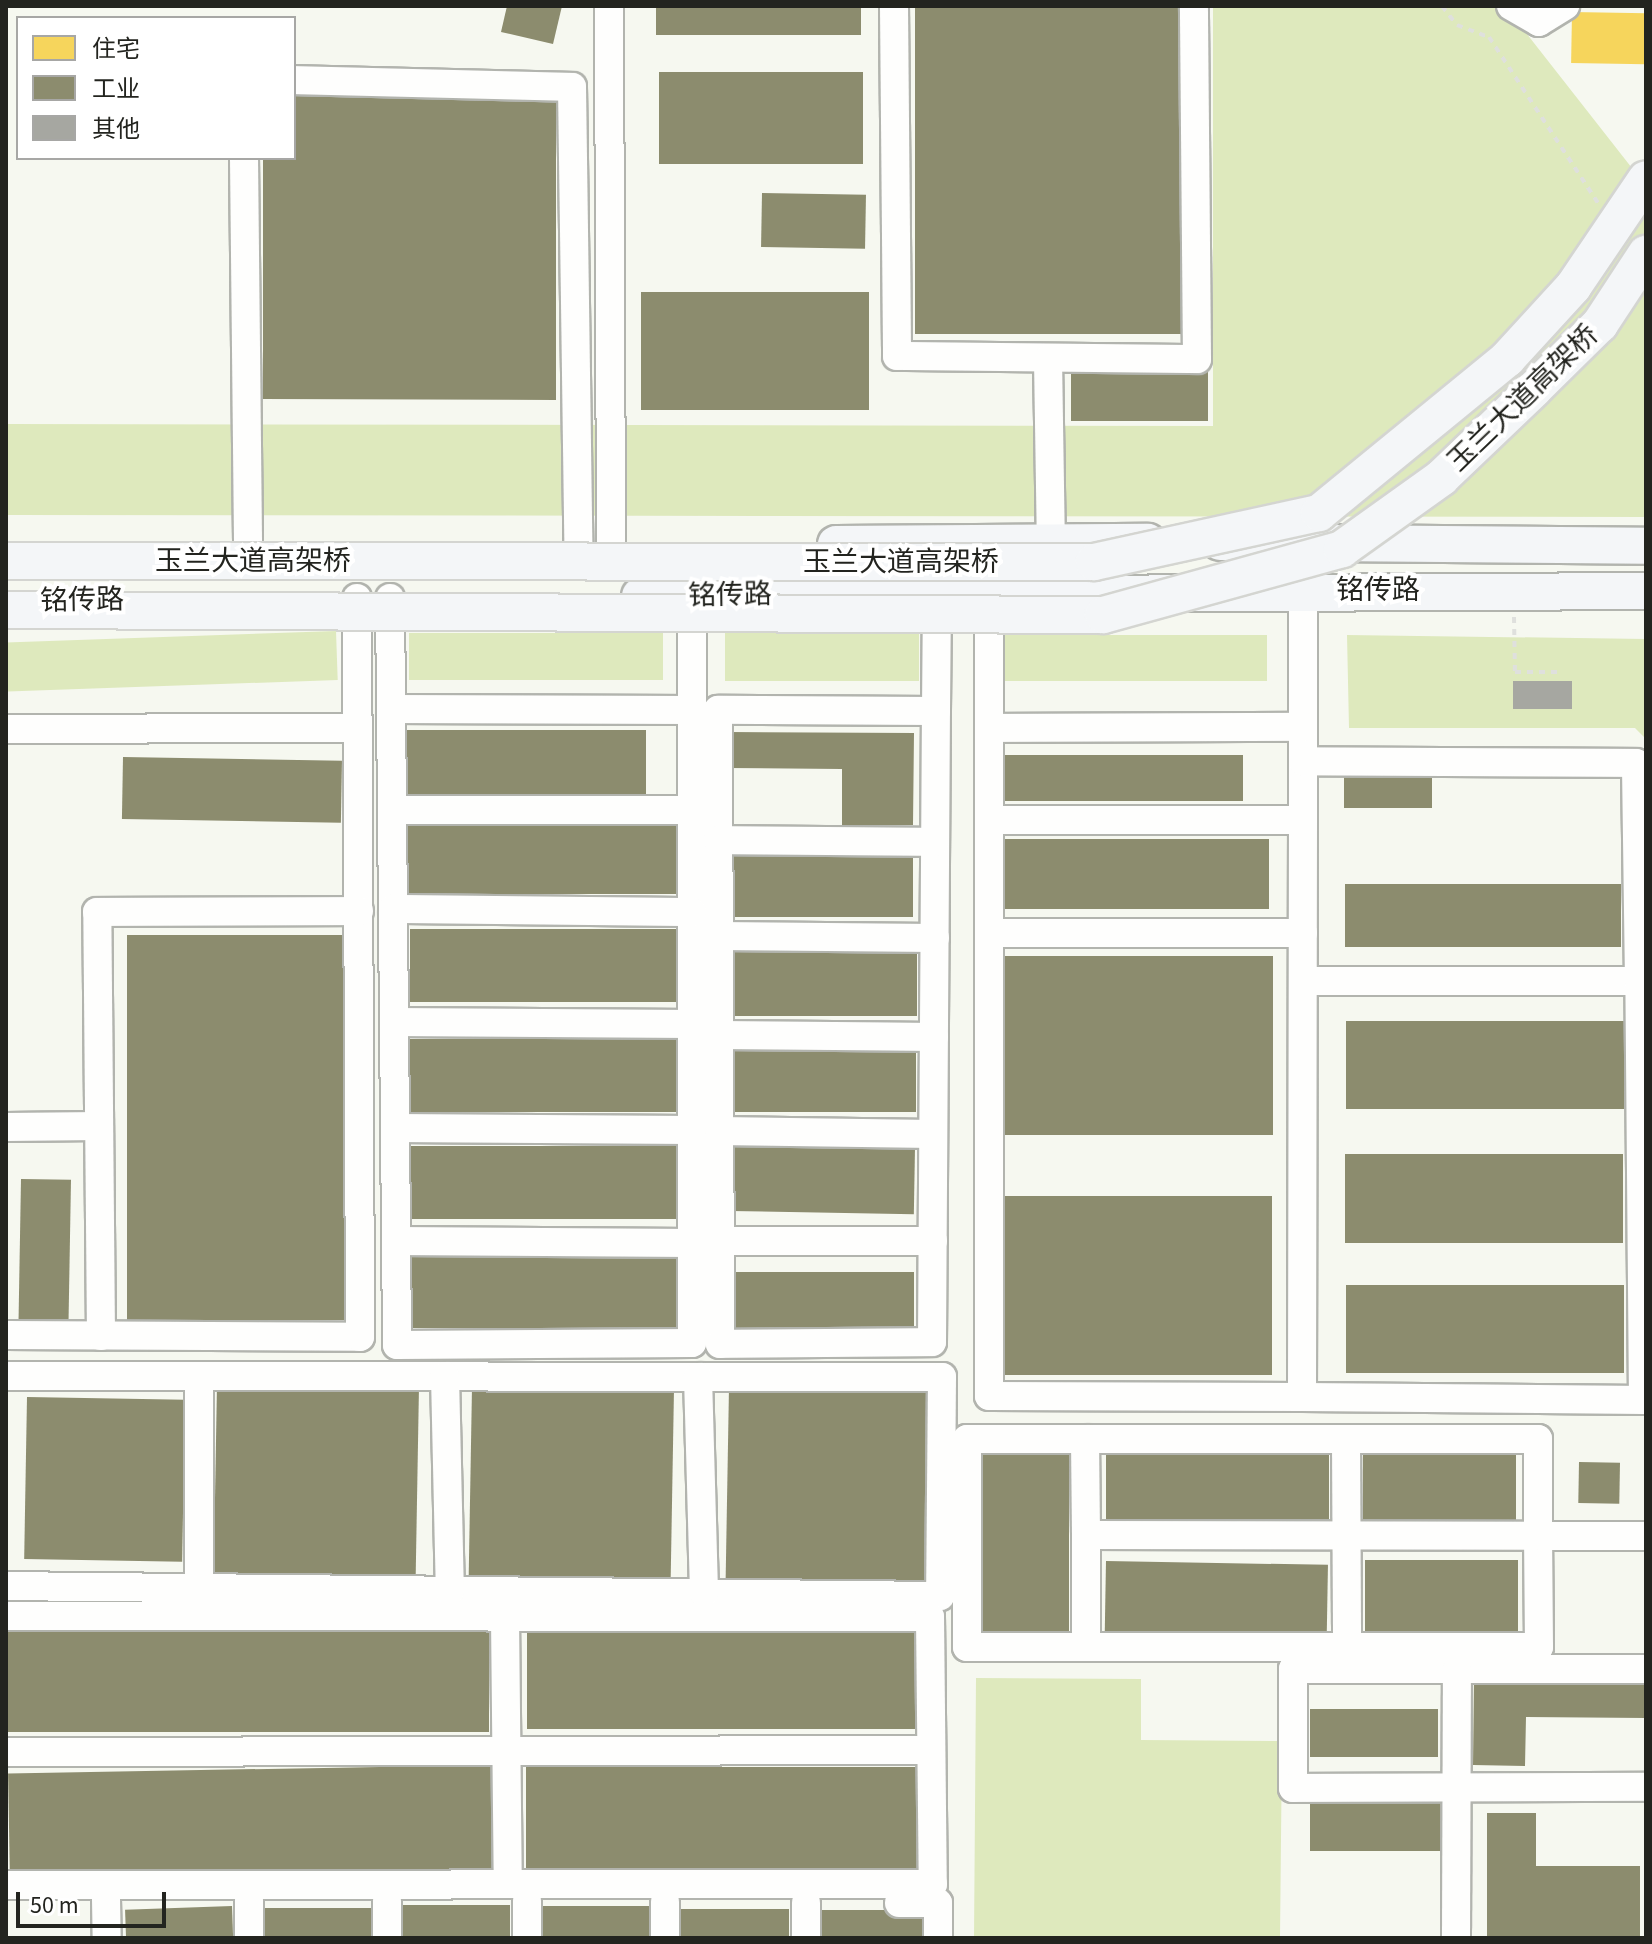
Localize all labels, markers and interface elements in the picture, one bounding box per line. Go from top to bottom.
legend [16,16,296,160]
text: 住宅 [92,32,140,67]
text: 工业 [92,72,140,107]
text: 其他 [92,112,140,147]
street label: 玉兰大道高架桥 [1441,318,1605,478]
street label: 玉兰大道高架桥 [155,544,351,578]
street label: 玉兰大道高架桥 [803,545,999,579]
street label: 铭传路 [1336,573,1420,607]
street label: 铭传路 [688,577,772,613]
street label: 铭传路 [40,582,124,618]
scale bar [20,1876,170,1926]
text: 50 m [30,1888,79,1923]

